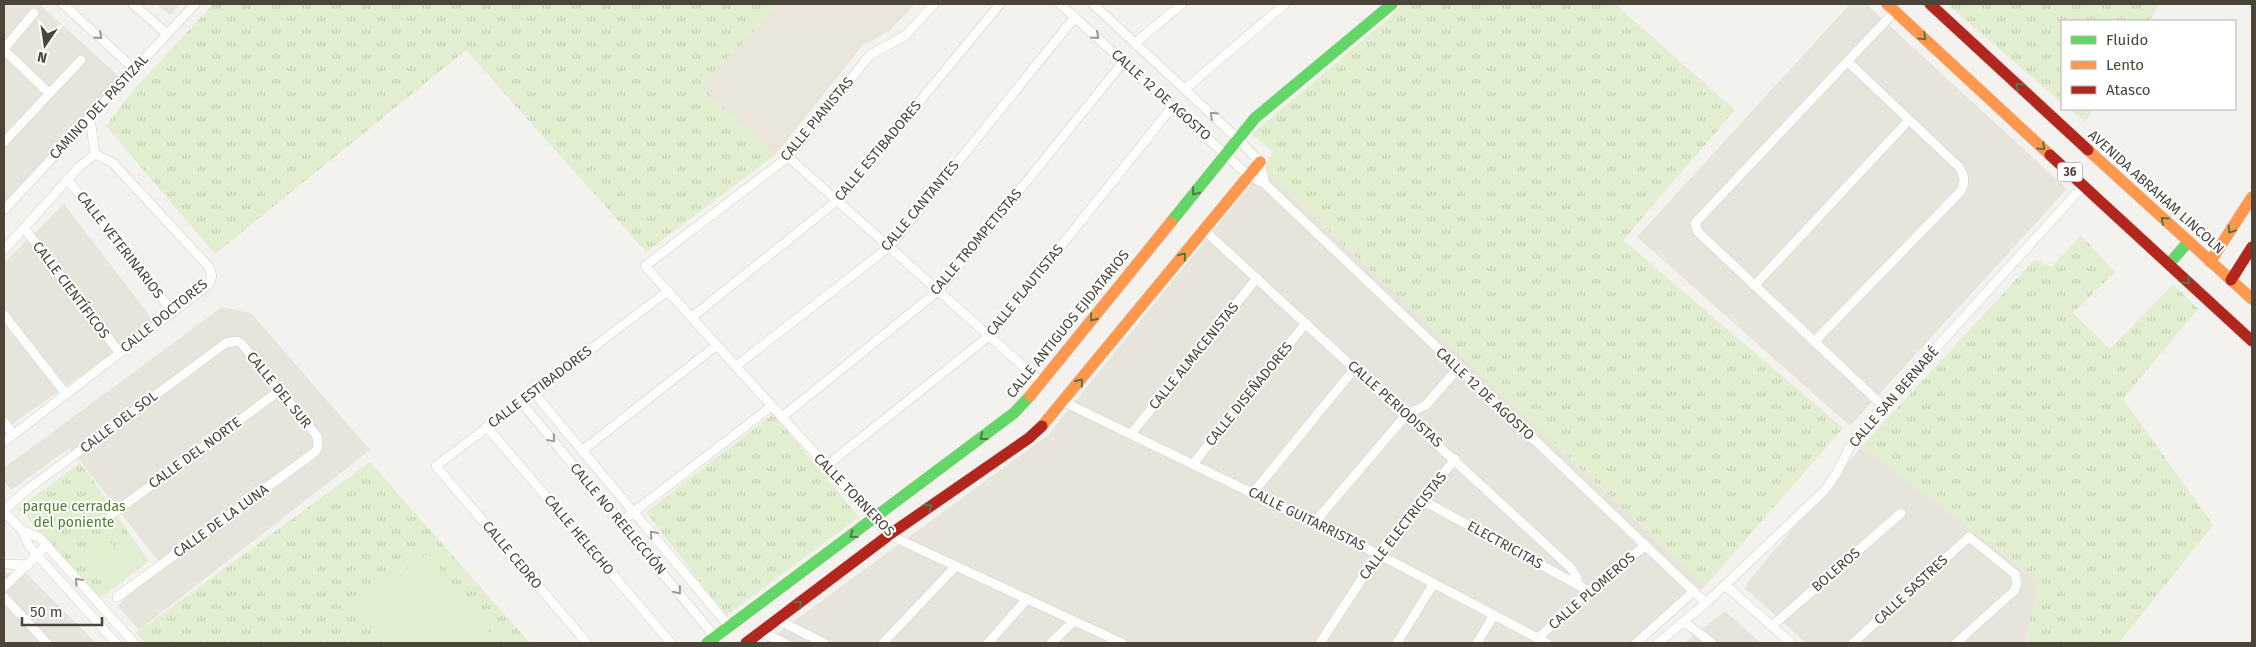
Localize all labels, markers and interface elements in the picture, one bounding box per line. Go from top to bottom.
north arrow [20,20,70,70]
legend [2061,20,2236,110]
one-way arrow [93,30,102,39]
one-way arrow [1090,30,1099,39]
one-way arrow [1917,31,1926,40]
text: Fluido [2106,31,2148,49]
street label: CALLE 12 DE AGOSTO [1108,46,1214,144]
text: N [36,48,49,67]
street label: CAMINO DEL PASTIZAL [46,51,152,163]
text: Lento [2106,56,2144,74]
street label: CALLE PIANISTAS [777,73,857,164]
text: Atasco [2106,81,2151,99]
one-way arrow [2015,83,2024,92]
street label: CALLE ESTIBADORES [831,97,925,205]
one-way arrow [1209,112,1218,121]
street label: AVENIDA ABRAHAM LINCOLN [2085,126,2227,258]
one-way arrow [2037,141,2046,150]
street label: CALLE CANTANTES [877,157,963,255]
road number: 36 [2058,162,2082,182]
street label: CALLE TROMPETISTAS [927,185,1026,299]
one-way arrow [1192,186,1201,196]
street label: CALLE VETERINARIOS [73,188,167,302]
one-way arrow [2160,217,2169,226]
one-way arrow [2228,224,2238,233]
street label: CALLE CIENTÍFICOS [29,237,114,342]
street label: CALLE FLAUTISTAS [983,241,1067,339]
street label: CALLE ANTIGUOS EJIDATARIOS [1003,246,1133,401]
one-way arrow [1178,253,1186,262]
street label: CALLE DOCTORES [117,275,211,356]
one-way arrow [2182,275,2191,284]
street label: CALLE ALMACENISTAS [1145,299,1243,413]
one-way arrow [1090,313,1099,322]
street label: CALLE DISEÑADORES [1202,338,1296,449]
street label: CALLE ESTIBADORES [485,342,596,432]
street label: CALLE SAN BERNABÉ [1845,342,1942,451]
street label: CALLE 12 DE AGOSTO [1432,344,1538,444]
street label: CALLE DEL SUR [243,348,315,432]
street label: CALLE PERIODISTAS [1344,357,1446,451]
one-way arrow [1075,378,1084,387]
street label: CALLE DEL SOL [77,387,161,457]
street label: CALLE DEL NORTE [145,414,245,492]
one-way arrow [979,431,989,440]
one-way arrow [546,434,555,443]
street label: CALLE TORNEROS [810,450,898,540]
street label: CALLE NO REELECCIÓN [566,459,670,578]
street label: CALLE ELECTRICISTAS [1356,469,1451,583]
street label: CALLE DE LA LUNA [170,481,272,561]
street label: CALLE GUITARRISTAS [1246,483,1369,555]
street label: CALLE HELECHO [541,491,617,579]
park label: parque cerradas del poniente [23,498,126,531]
one-way arrow [924,504,933,513]
street label: ELECTRICITAS [1464,517,1546,573]
street label: CALLE CEDRO [479,518,545,592]
one-way arrow [850,529,859,537]
one-way arrow [650,531,659,540]
street label: BOLEROS [1808,544,1864,596]
street label: CALLE PLOMEROS [1545,549,1639,633]
street label: CALLE SASTRES [1871,551,1952,628]
one-way arrow [75,577,84,586]
one-way arrow [673,585,681,594]
scale bar [22,594,102,626]
one-way arrow [793,601,802,609]
text: 50 m [30,603,63,621]

